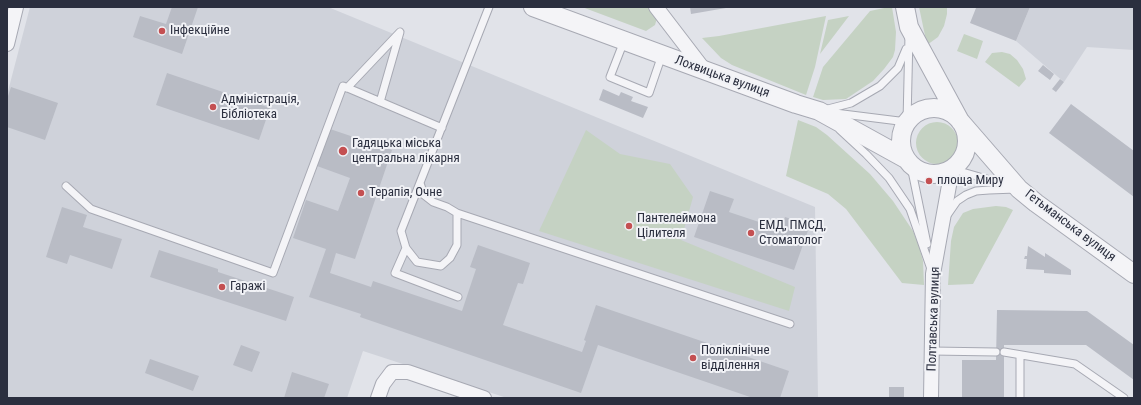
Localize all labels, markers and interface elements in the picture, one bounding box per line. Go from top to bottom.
place label: Інфекційне [170,23,230,39]
marker: Інфекційне [157,26,167,36]
street label: Лохвицька вулиця [672,53,772,101]
place label: Адміністрація, Бібліотека [221,92,299,123]
marker: Адміністрація, Бібліотека [208,102,218,112]
place label: Гадяцька міська центральна лікарня [352,136,460,167]
marker: Гадяцька міська центральна лікарня [337,145,349,157]
place label: площа Миру [937,173,1004,189]
marker: площа Миру [924,176,934,186]
place label: Терапія, Очне [369,185,442,201]
street label: Гетьманська вулиця [1021,187,1119,265]
marker: Терапія, Очне [356,188,366,198]
place label: Пантелеймона Цілителя [637,211,716,242]
place label: ЕМД, ПМСД, Стоматолог [759,218,826,249]
marker: Пантелеймона Цілителя [624,221,634,231]
marker: ЕМД, ПМСД, Стоматолог [746,228,756,238]
street label: Полтавська вулиця [924,266,944,372]
place label: Гаражі [230,279,265,295]
marker: Гаражі [217,282,227,292]
place label: Поліклінічне відділення [701,343,770,374]
marker: Поліклінічне відділення [688,353,698,363]

